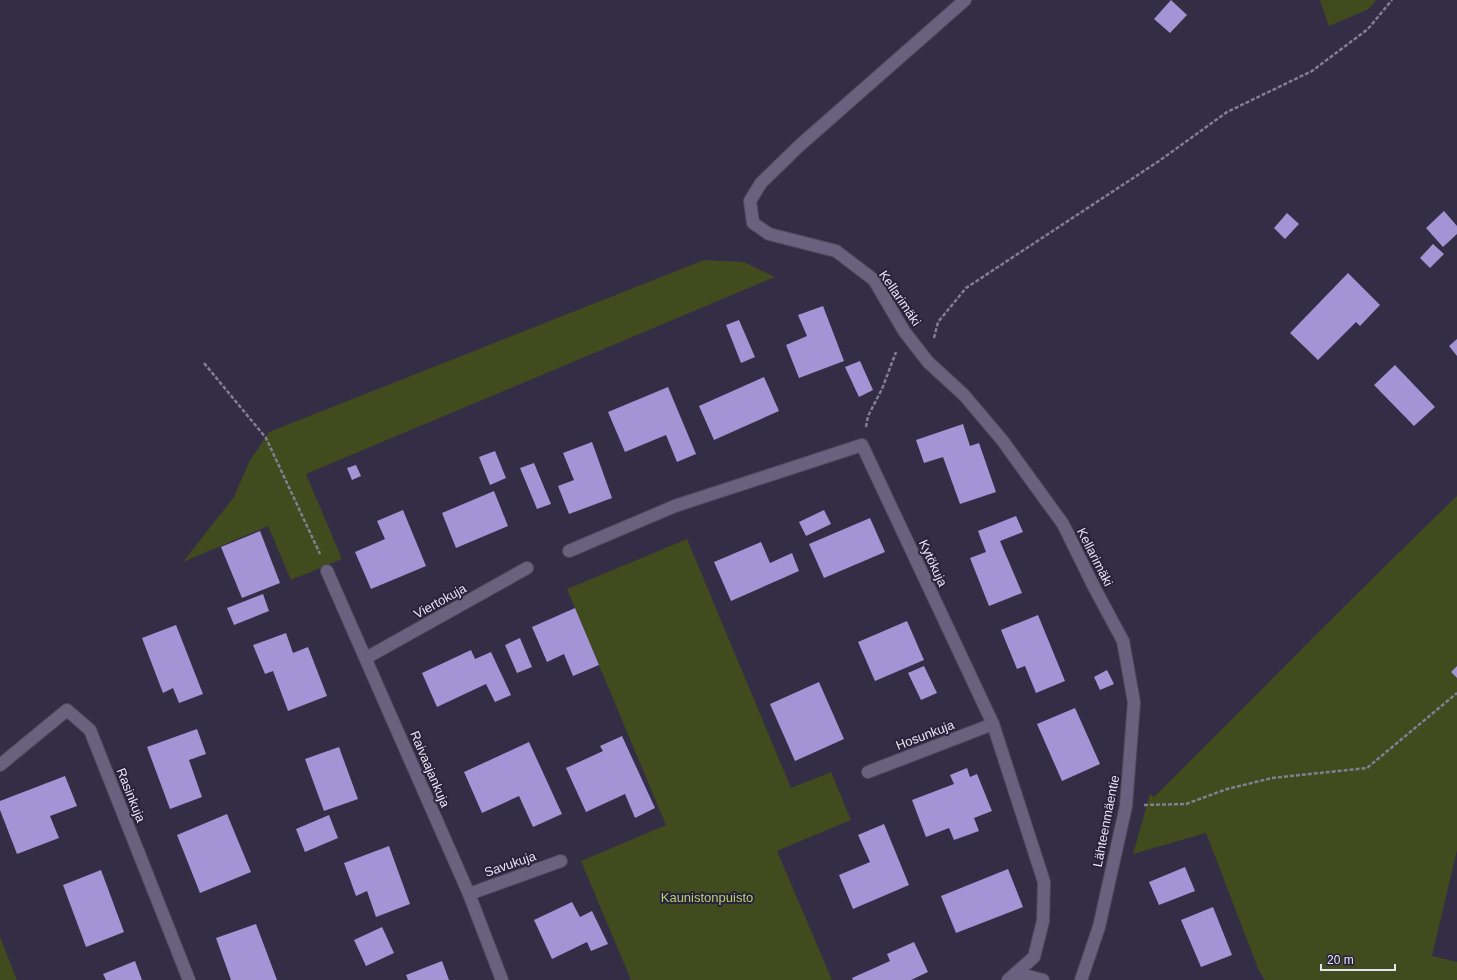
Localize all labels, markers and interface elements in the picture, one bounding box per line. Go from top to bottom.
street label: Kellarimäki [876,267,924,329]
street label: Kellarimäki [1074,525,1116,589]
street label: Kytökuja [916,537,951,589]
street label: Viertokuja [411,580,469,622]
street label: Hosunkuja [894,717,957,753]
street label: Raivaajankuja [407,728,453,810]
street label: Rasinkuja [113,766,149,825]
street label: Lähteenmäentie [1090,774,1122,868]
street label: Savukuja [482,848,538,880]
park label: Kaunistonpuisto [661,890,753,905]
scale bar [1321,946,1395,972]
text: 20 m [1327,953,1354,967]

